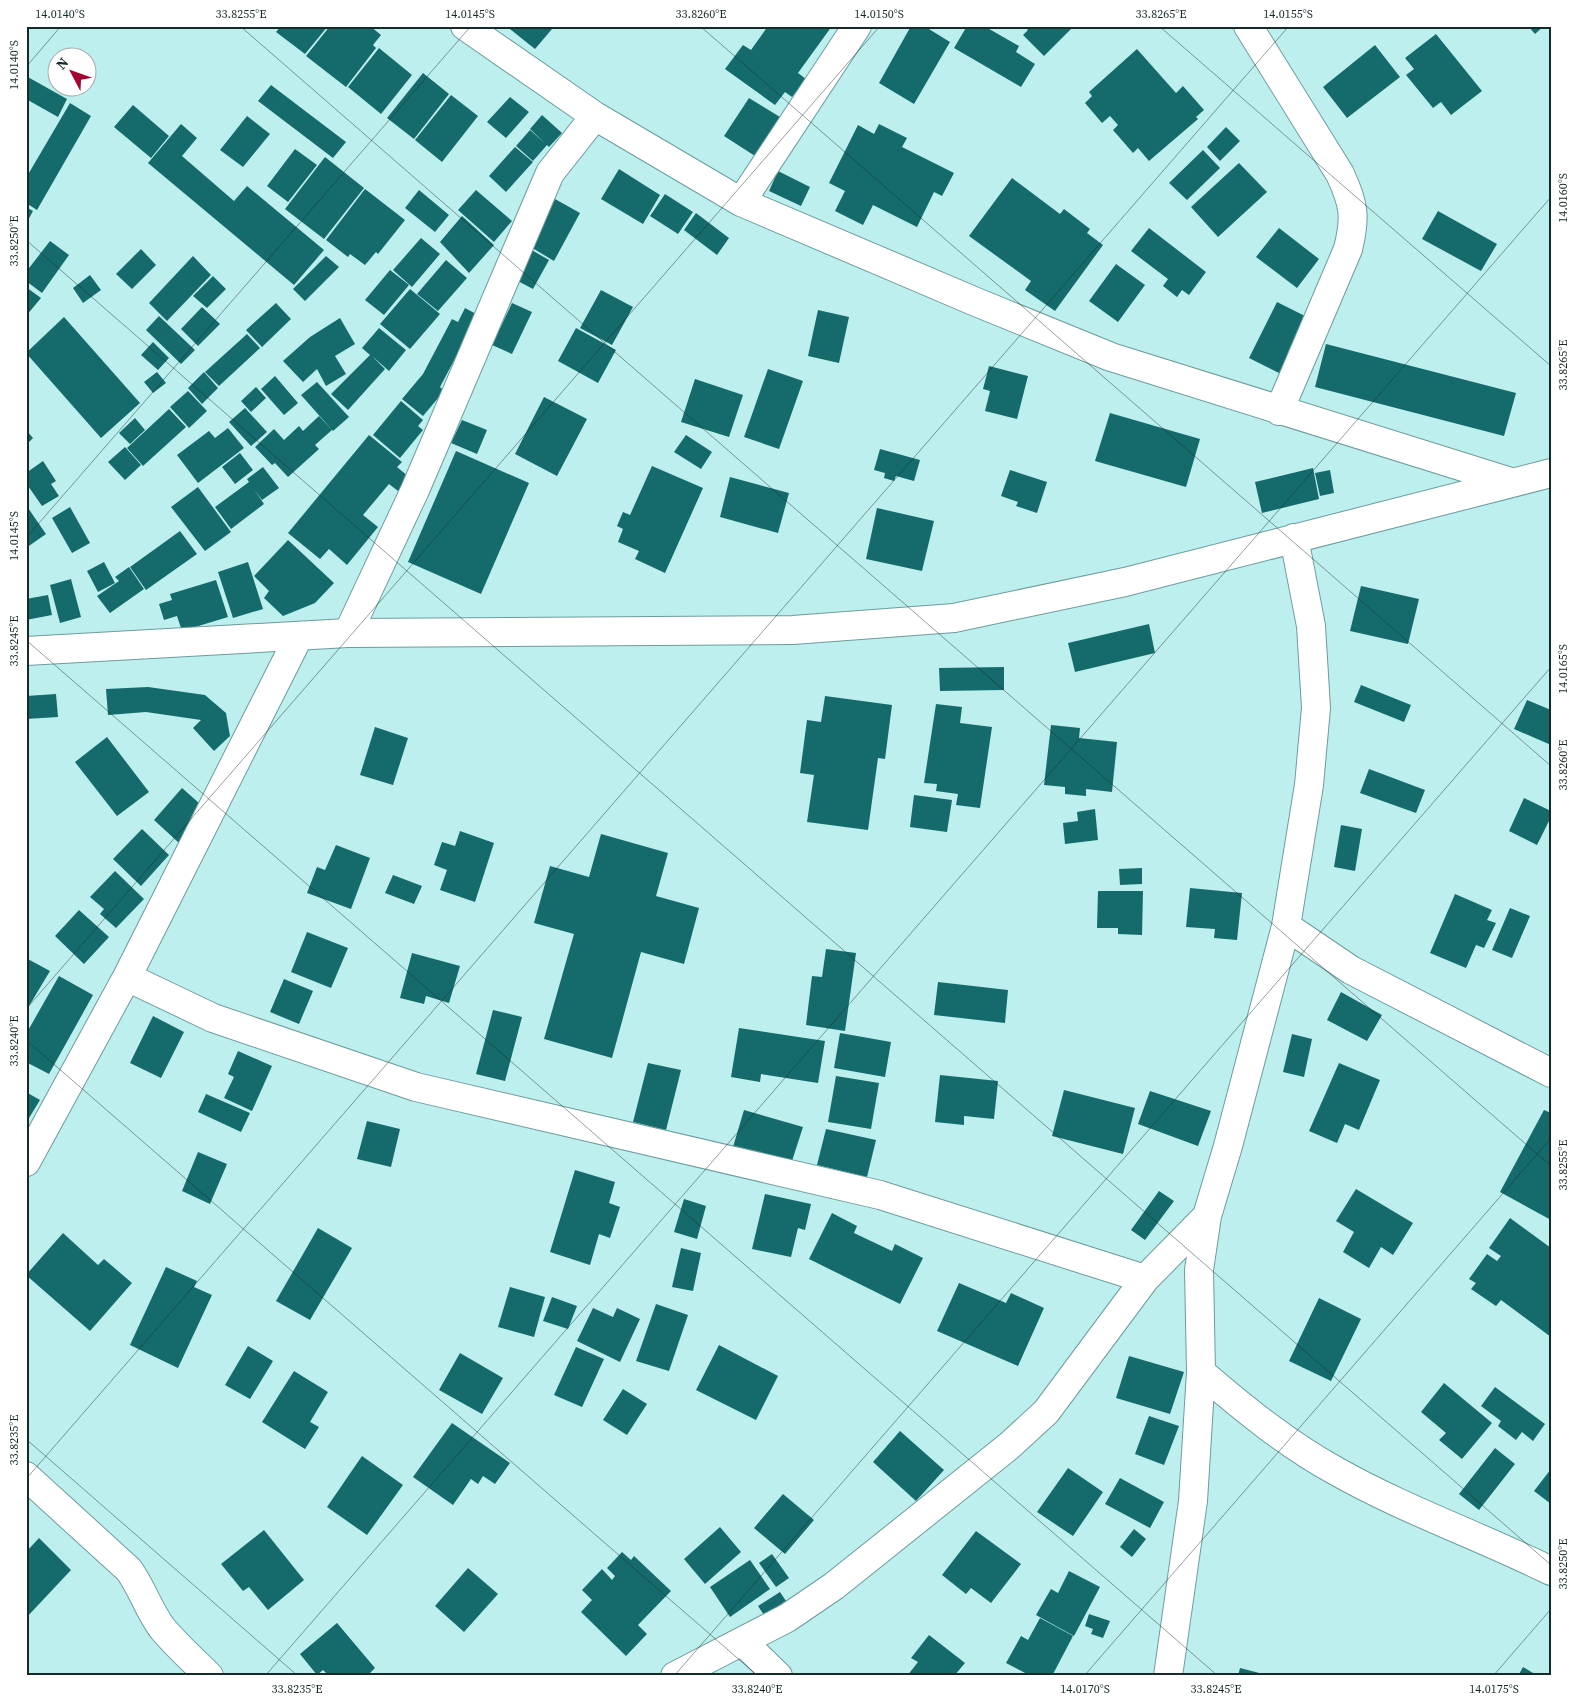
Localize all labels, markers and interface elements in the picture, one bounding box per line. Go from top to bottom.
text: 14.0140°S [35,6,85,22]
text: 33.8255°E [216,6,266,22]
text: 14.0145°S [445,6,495,22]
text: 33.8260°E [676,6,726,22]
text: 14.0150°S [854,6,904,22]
text: 33.8265°E [1136,6,1186,22]
text: 14.0155°S [1263,6,1313,22]
text: 14.0140°S [6,40,22,90]
north arrow [48,48,98,98]
text: N [51,53,73,74]
text: 14.0160°S [1555,173,1571,223]
text: 33.8250°E [6,216,22,266]
text: 33.8265°E [1555,340,1571,390]
text: 14.0145°S [6,511,22,561]
text: 33.8245°E [6,616,22,666]
text: 14.0165°S [1555,644,1571,694]
text: 33.8260°E [1555,740,1571,790]
text: 33.8240°E [6,1016,22,1066]
text: 33.8255°E [1555,1140,1571,1190]
text: 33.8235°E [6,1415,22,1465]
text: 33.8250°E [1555,1539,1571,1589]
text: 33.8235°E [272,1681,322,1697]
text: 33.8240°E [732,1681,782,1697]
text: 14.0170°S [1060,1681,1110,1697]
text: 33.8245°E [1191,1681,1241,1697]
text: 14.0175°S [1469,1681,1519,1697]

